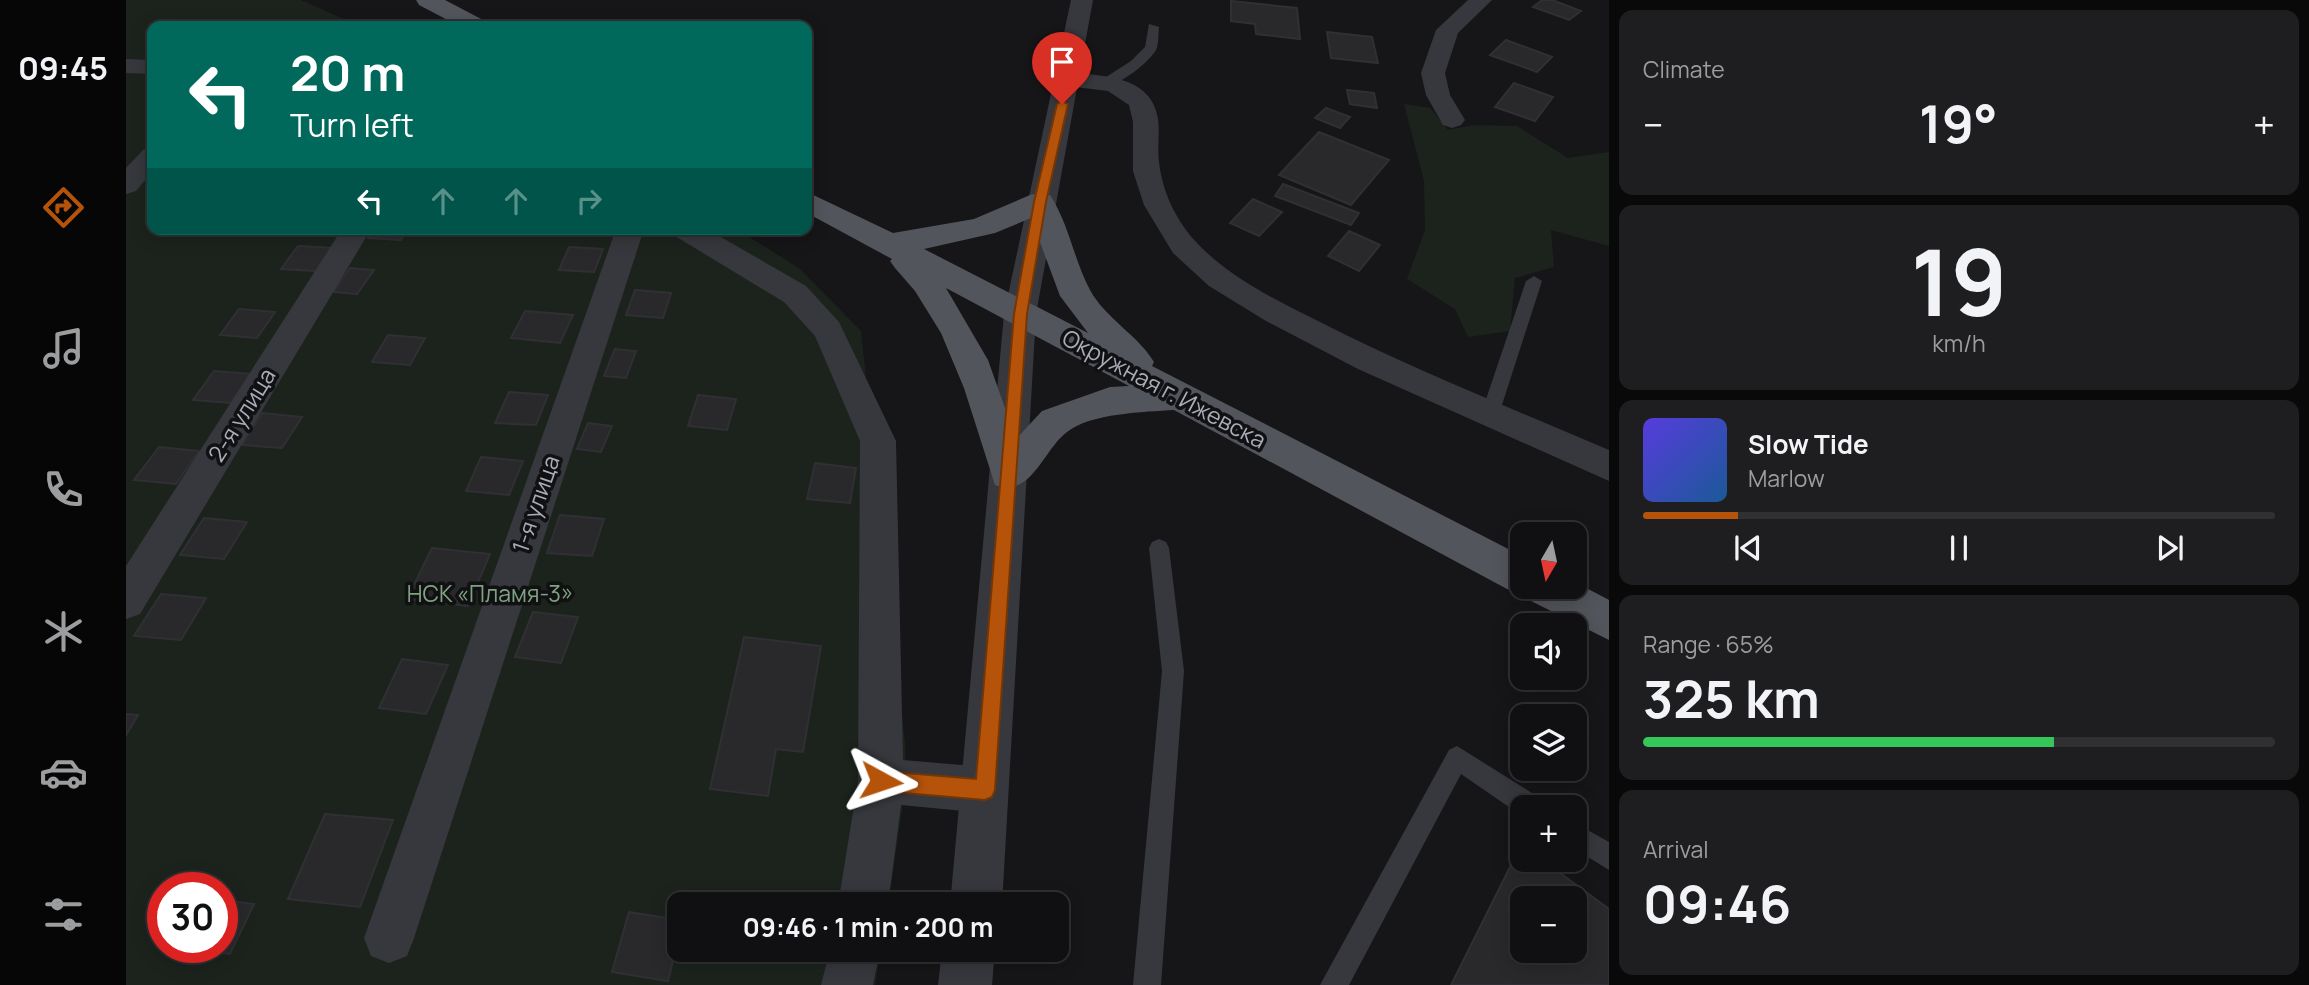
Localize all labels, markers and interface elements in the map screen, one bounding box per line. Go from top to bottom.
pin [1032,32,1092,104]
text: 20 m [290,39,405,106]
icon: arrive [1043,43,1081,81]
text: 09:45 [18,46,108,90]
icon: left [175,49,266,140]
text: Climate [1643,53,1725,85]
text: 19° [1919,88,1998,159]
text: − [1643,98,1664,150]
text: + [2253,98,2275,150]
text: Turn left [290,103,414,147]
icon: left [351,182,389,220]
icon: ahead [424,182,462,220]
icon: ahead [497,182,535,220]
icon: right [570,182,608,220]
icon: directions [39,183,88,232]
text: 19 [1911,219,2007,343]
street label: Окружная г. Ижевска [1057,321,1272,455]
icon: music [39,324,88,373]
text: km/h [1932,327,1986,359]
street label: 2-я улица [200,361,283,467]
text: Slow Tide [1748,426,1869,462]
street label: 1-я улица [503,451,567,557]
text: Marlow [1748,462,1825,494]
icon: phone [39,465,88,514]
north arrow [1510,522,1587,598]
map controls [1510,522,1587,963]
icon: previous [1729,529,1767,567]
icon: pause [1940,529,1978,567]
icon: next [2151,529,2189,567]
park label: НСК «Пламя-3» [407,577,573,609]
icon: climate [39,607,88,656]
button: sound [1510,613,1587,690]
text: Range · 65% [1643,628,1774,660]
text: 325 km [1643,663,1820,734]
button: layers [1510,704,1587,781]
position arrow [844,744,918,818]
icon: car [39,748,88,797]
button: + [1510,795,1587,872]
text: Arrival [1643,833,1709,865]
text: 09:46 [1643,868,1791,939]
speed limit sign: 30 [147,872,238,963]
button: − [1510,886,1587,963]
icon: filters [39,890,88,939]
text: 09:46 · 1 min · 200 m [743,909,993,945]

